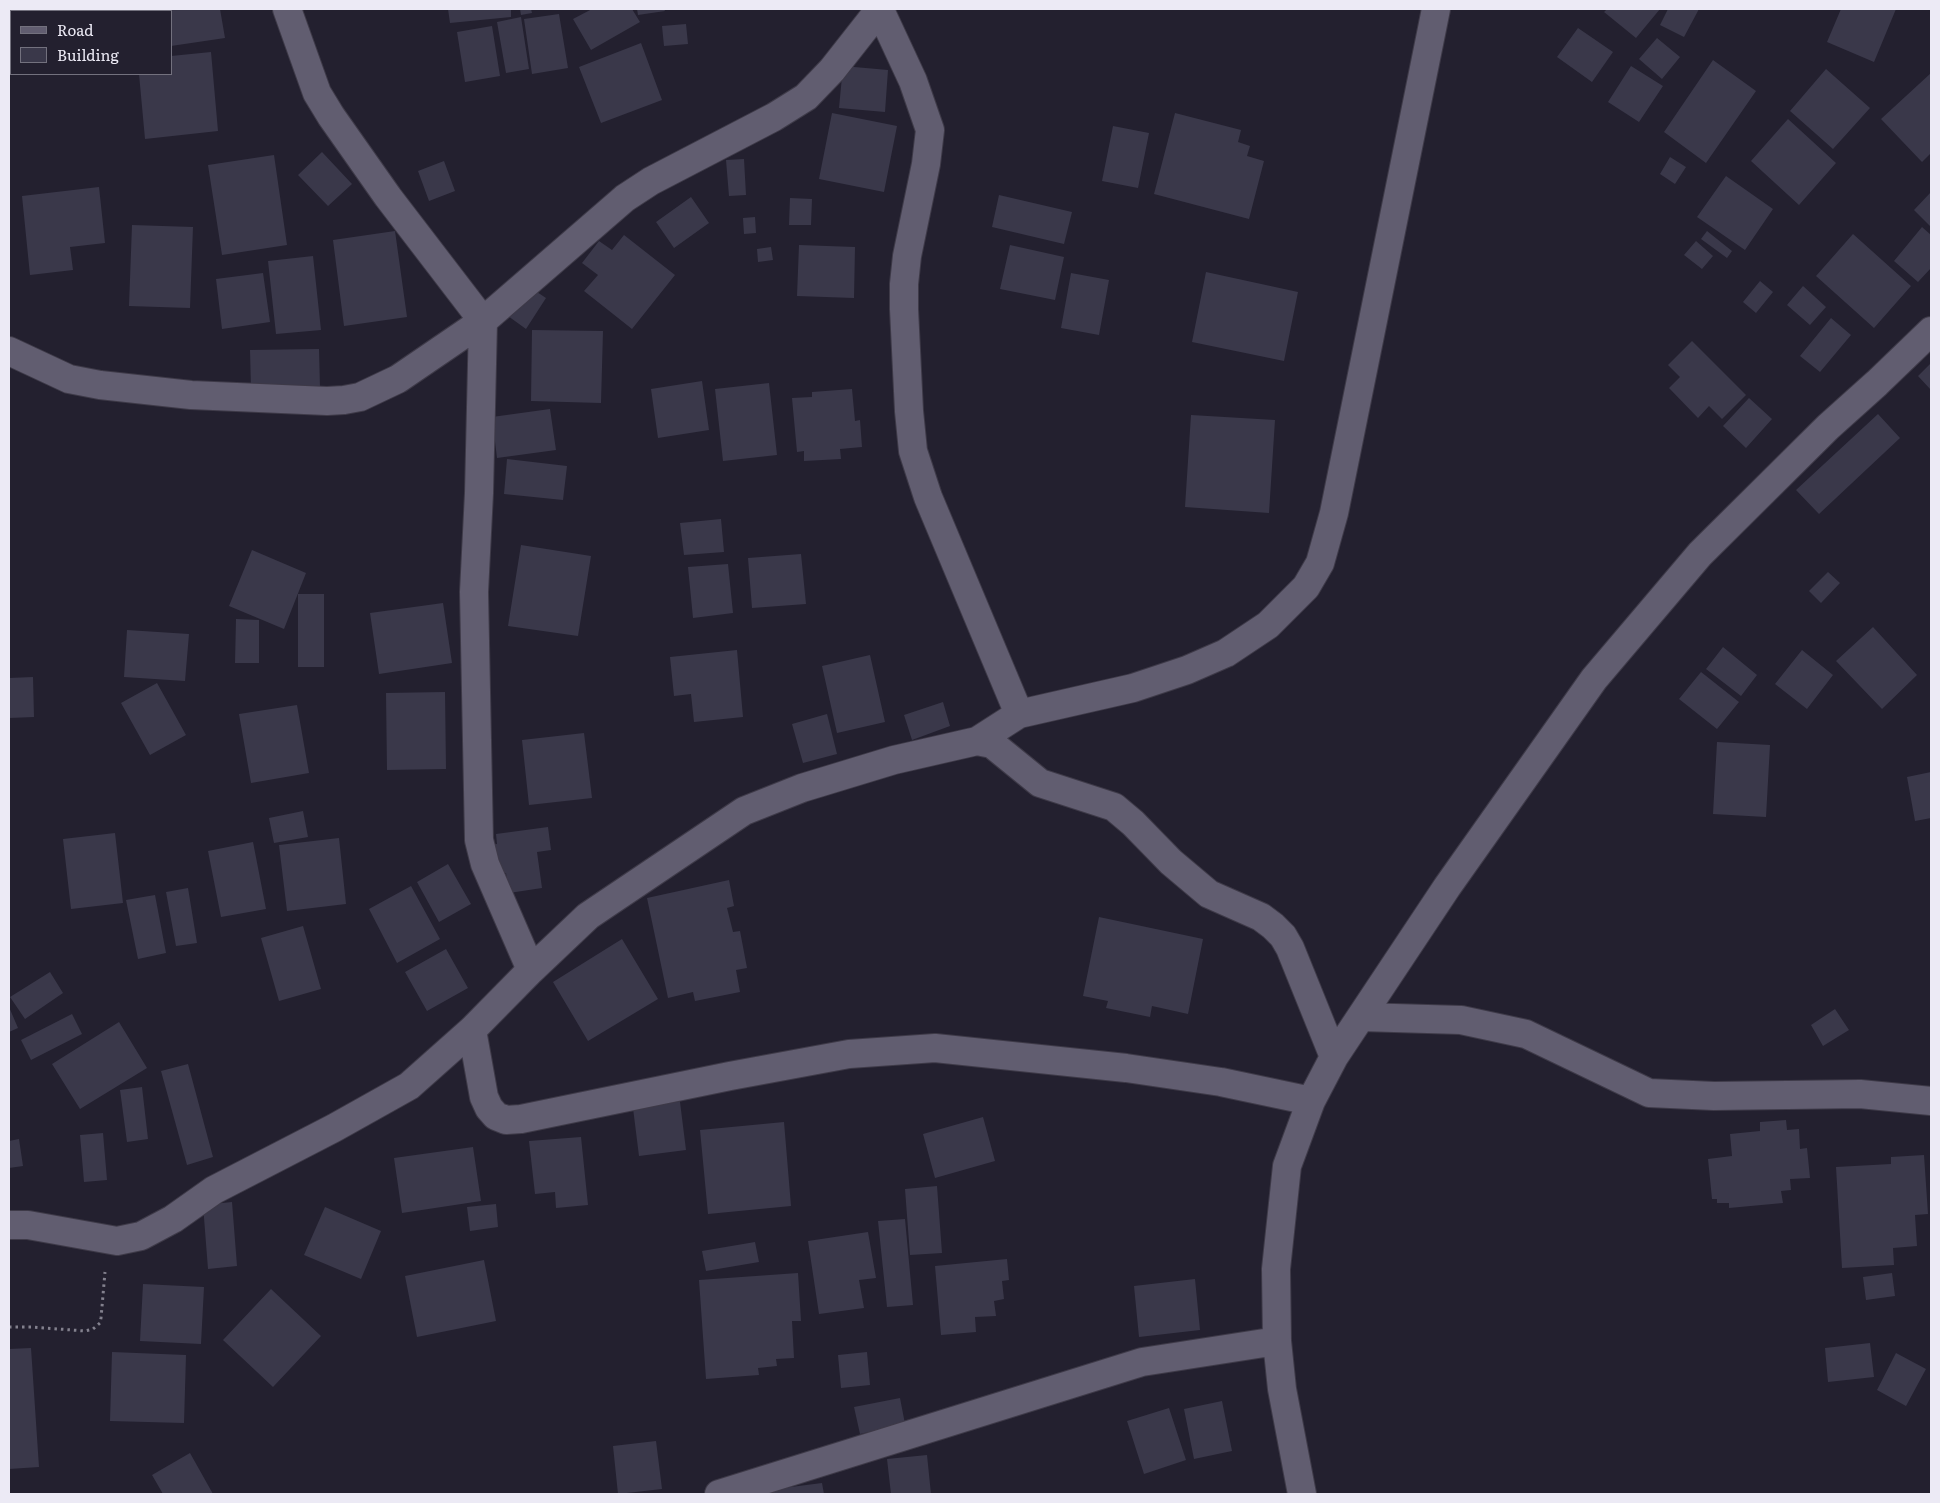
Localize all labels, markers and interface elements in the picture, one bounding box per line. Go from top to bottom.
legend [10,10,172,75]
text: Road [57,18,93,41]
text: Building [57,43,119,66]

